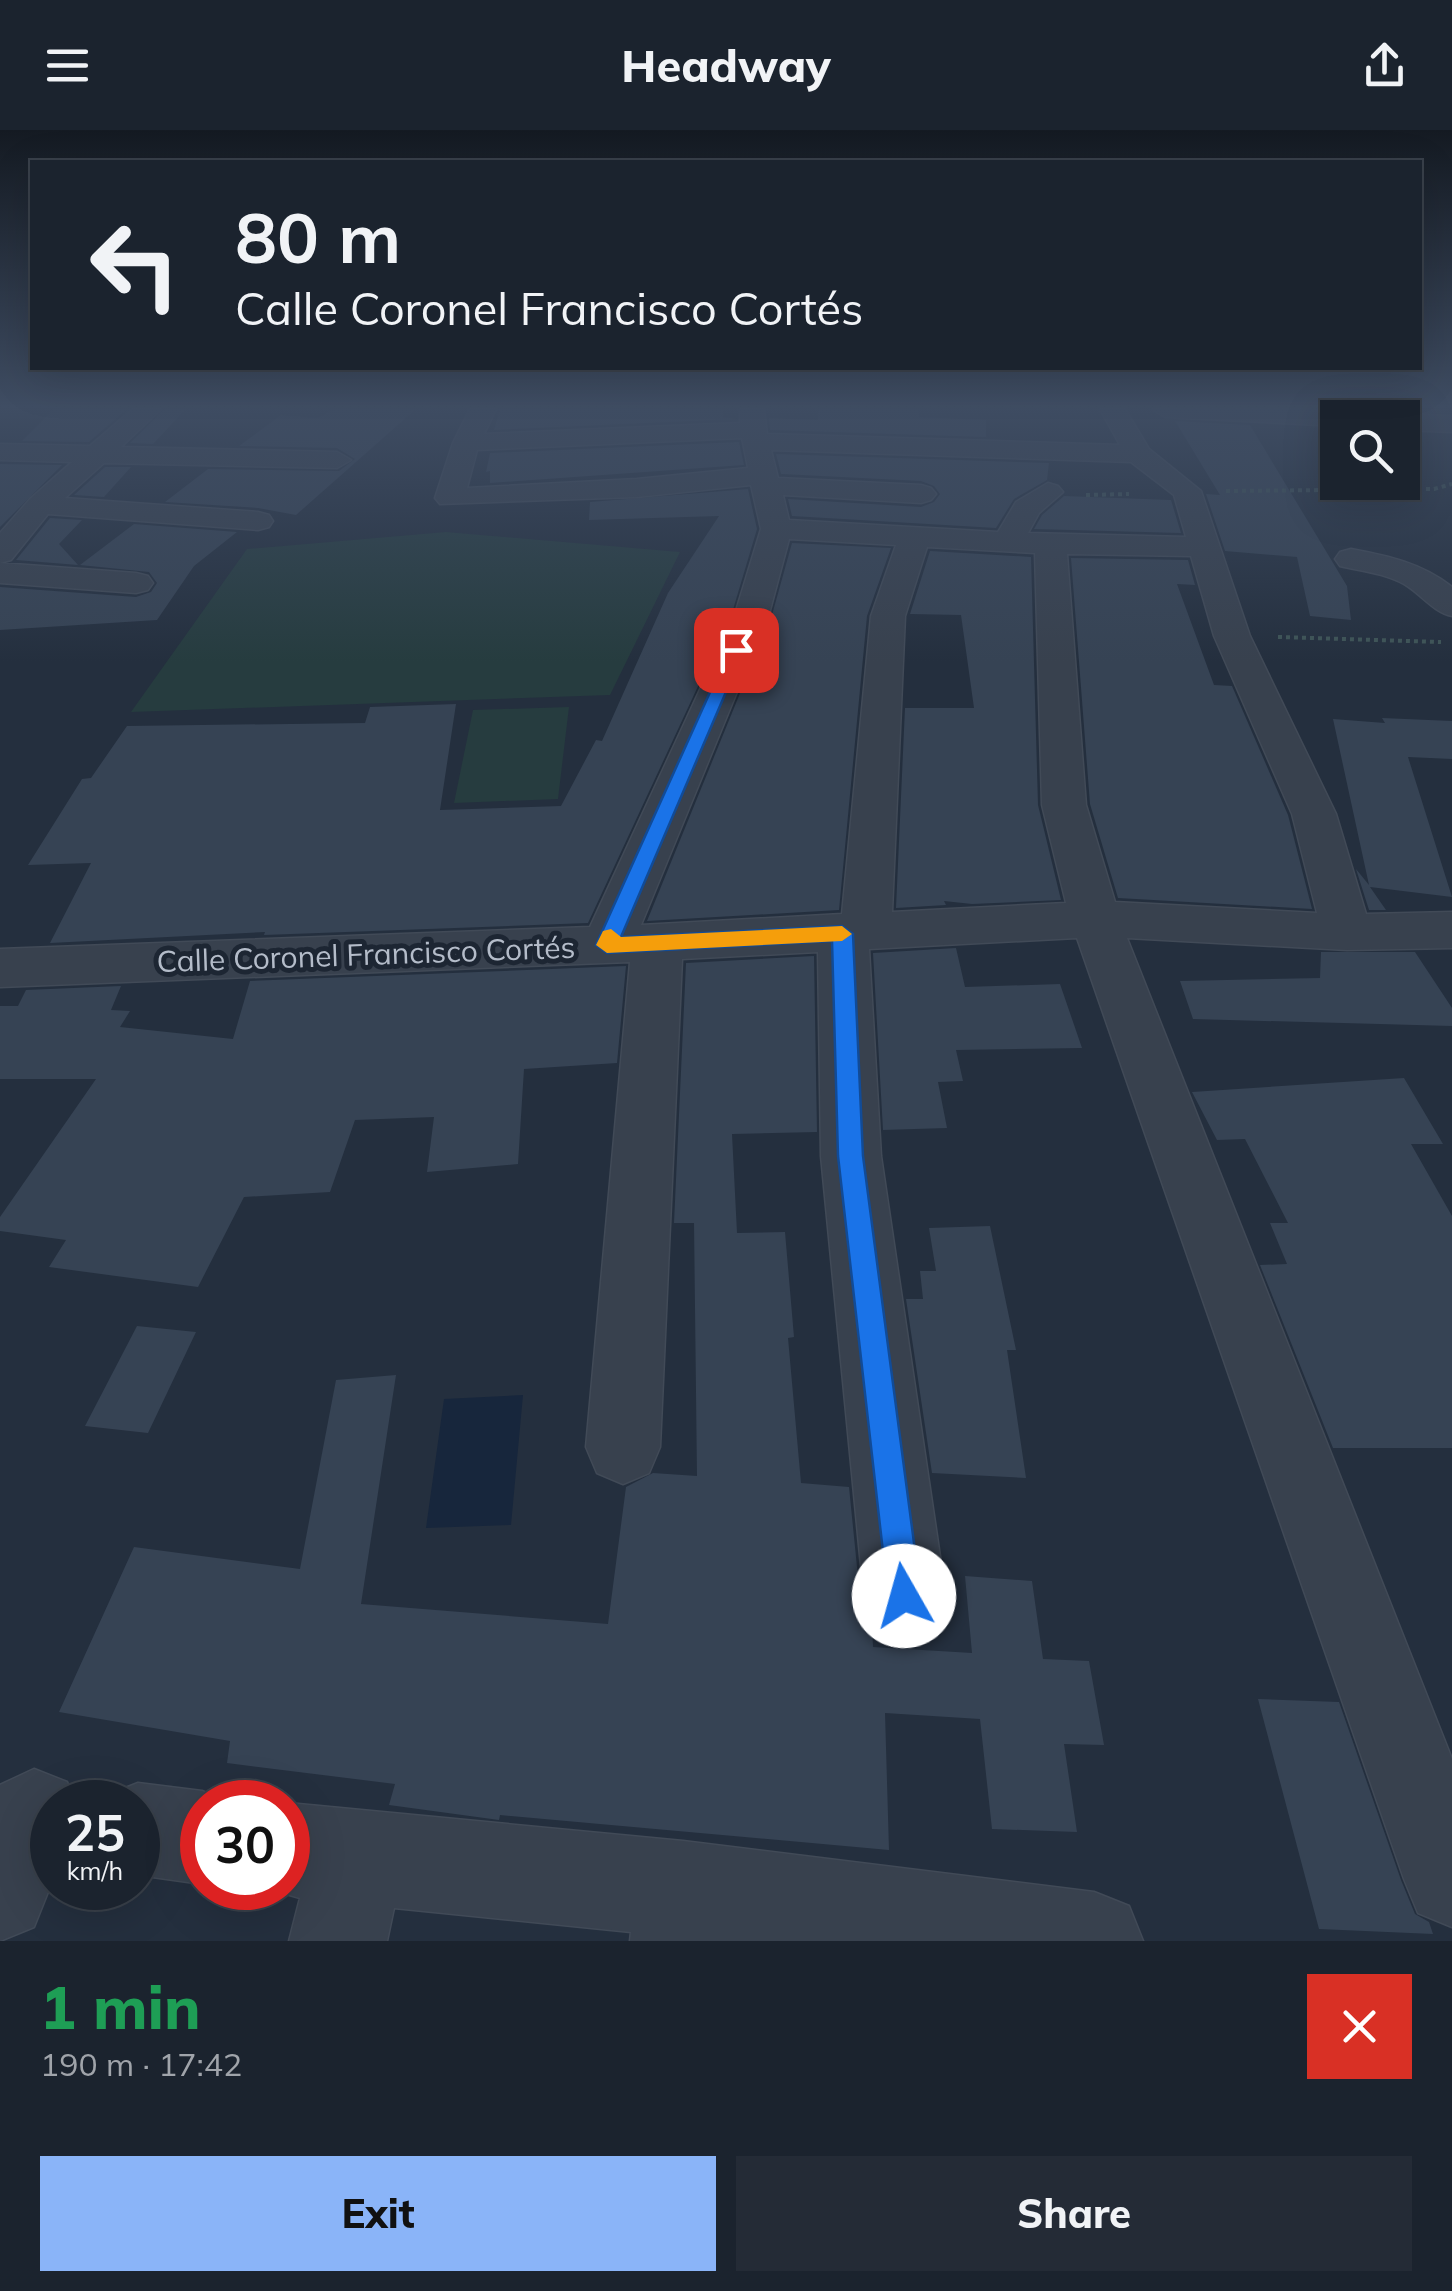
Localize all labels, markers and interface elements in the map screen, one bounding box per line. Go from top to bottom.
text: Headway [621,37,831,93]
icon: menu [40,38,95,93]
icon: share [1357,38,1412,93]
text: 80 m [235,193,401,281]
icon: left [70,200,200,330]
text: Calle Coronel Francisco Cortés [235,280,863,336]
map controls [1320,400,1420,500]
button: search [1320,400,1420,500]
pin [694,608,779,693]
icon: arrive [709,623,764,678]
street label: Calle Coronel Francisco Cortés [156,928,576,980]
position arrow [852,1544,956,1648]
speed limit sign: 30 [180,1780,310,1910]
text: 25 [65,1801,125,1864]
text: km/h [67,1855,123,1886]
text: 1 min [40,1969,201,2044]
button: close [1307,1974,1412,2079]
text: 190 m · 17:42 [40,2044,242,2084]
button: Exit [40,2156,716,2271]
button: Share [736,2156,1412,2271]

